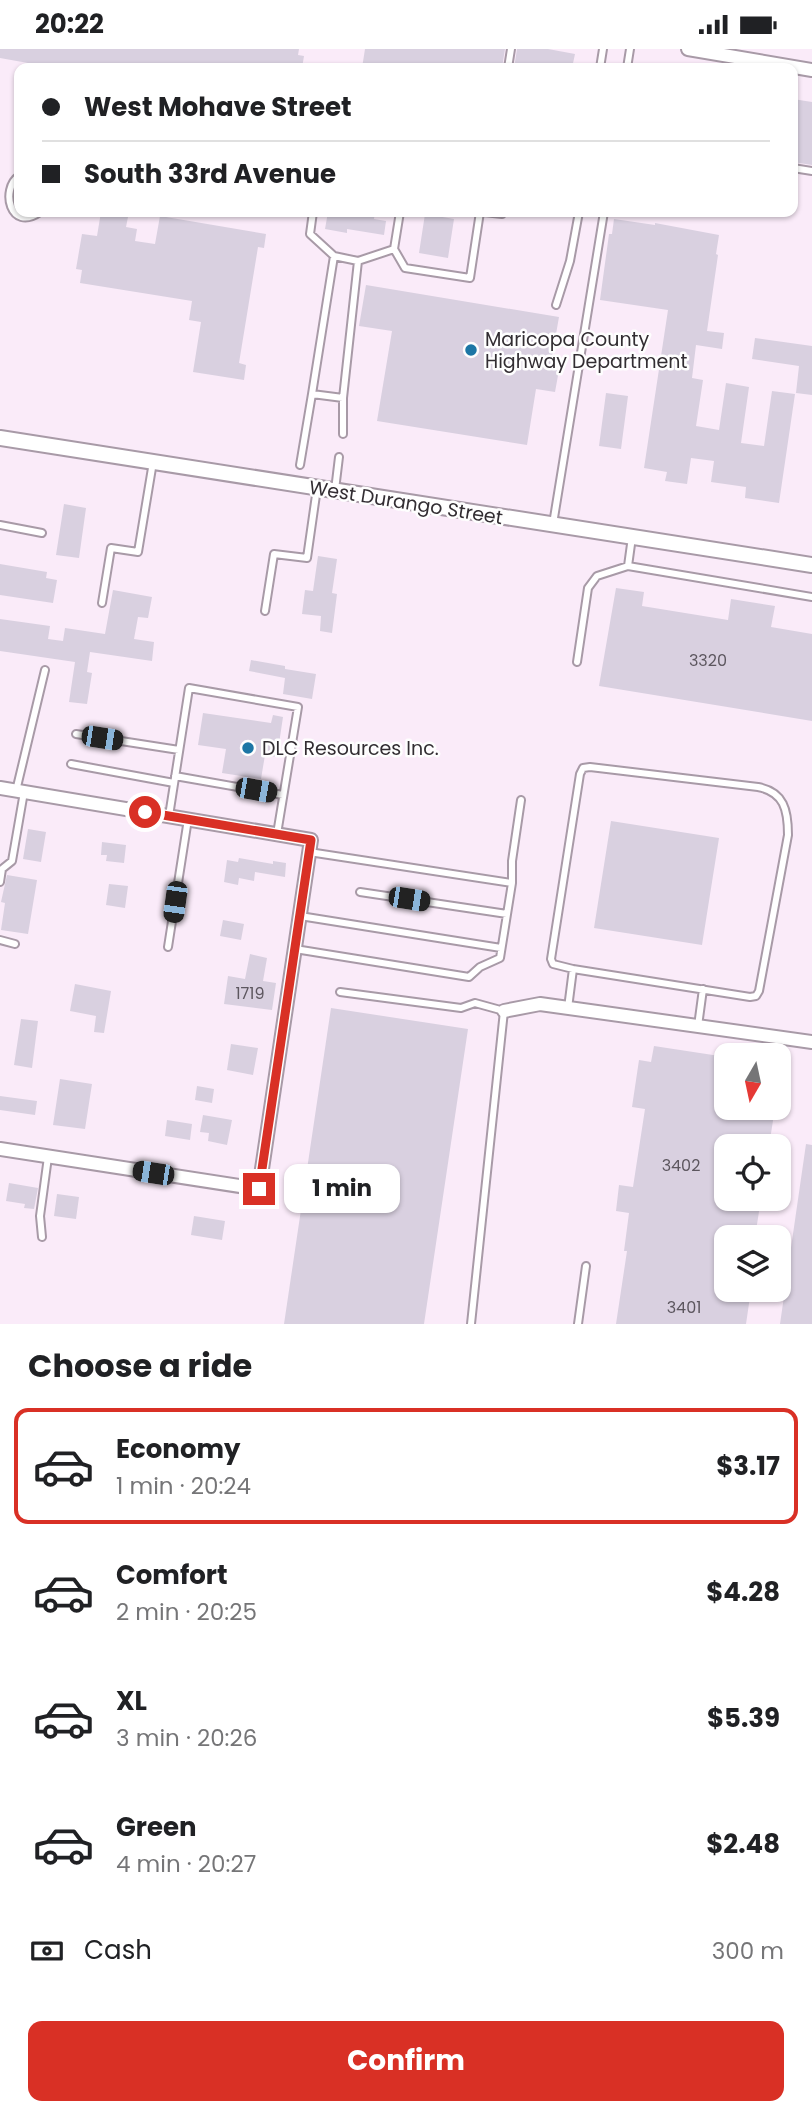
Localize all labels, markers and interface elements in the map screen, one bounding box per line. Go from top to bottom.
text: 20:22 [35,6,104,42]
text: West Mohave Street [84,89,352,125]
text: South 33rd Avenue [84,156,336,192]
place label: Maricopa County Highway Department [485,326,687,375]
marker: Maricopa County Highway Department [463,342,479,358]
street label: West Durango Street [307,474,505,531]
house number: 3320 [689,649,727,672]
car [80,724,125,752]
place label: DLC Resources Inc. [262,735,439,762]
marker: DLC Resources Inc. [240,740,256,756]
car [234,776,279,804]
route start [129,796,161,828]
car [162,880,189,924]
car [387,885,432,913]
house number: 1719 [235,982,265,1005]
north arrow [714,1043,791,1120]
map controls [714,1043,791,1302]
button: locate [714,1134,791,1211]
house number: 3402 [662,1154,700,1177]
car [131,1159,176,1187]
callout: 1 min [284,1165,399,1213]
text: 1 min [312,1172,372,1204]
route end [243,1173,275,1205]
button: layers [714,1225,791,1302]
house number: 3401 [667,1296,701,1319]
text: Choose a ride [28,1343,252,1388]
text: Economy [116,1431,240,1467]
icon: car [32,1435,95,1498]
text: $3.17 [716,1448,780,1484]
text: 1 min · 20:24 [116,1470,251,1502]
text: Comfort [116,1557,228,1593]
icon: car [32,1561,95,1624]
text: $4.28 [706,1574,780,1610]
text: 2 min · 20:25 [116,1596,257,1628]
text: XL [116,1683,147,1719]
icon: car [32,1687,95,1750]
text: $5.39 [707,1700,780,1736]
text: 3 min · 20:26 [116,1722,257,1754]
text: Green [116,1809,197,1845]
icon: car [32,1813,95,1876]
text: $2.48 [706,1826,780,1862]
text: 4 min · 20:27 [116,1848,256,1880]
icon: cash [28,1932,66,1970]
text: Cash [84,1932,152,1968]
text: 300 m [712,1935,784,1967]
button: Confirm [28,2021,784,2101]

